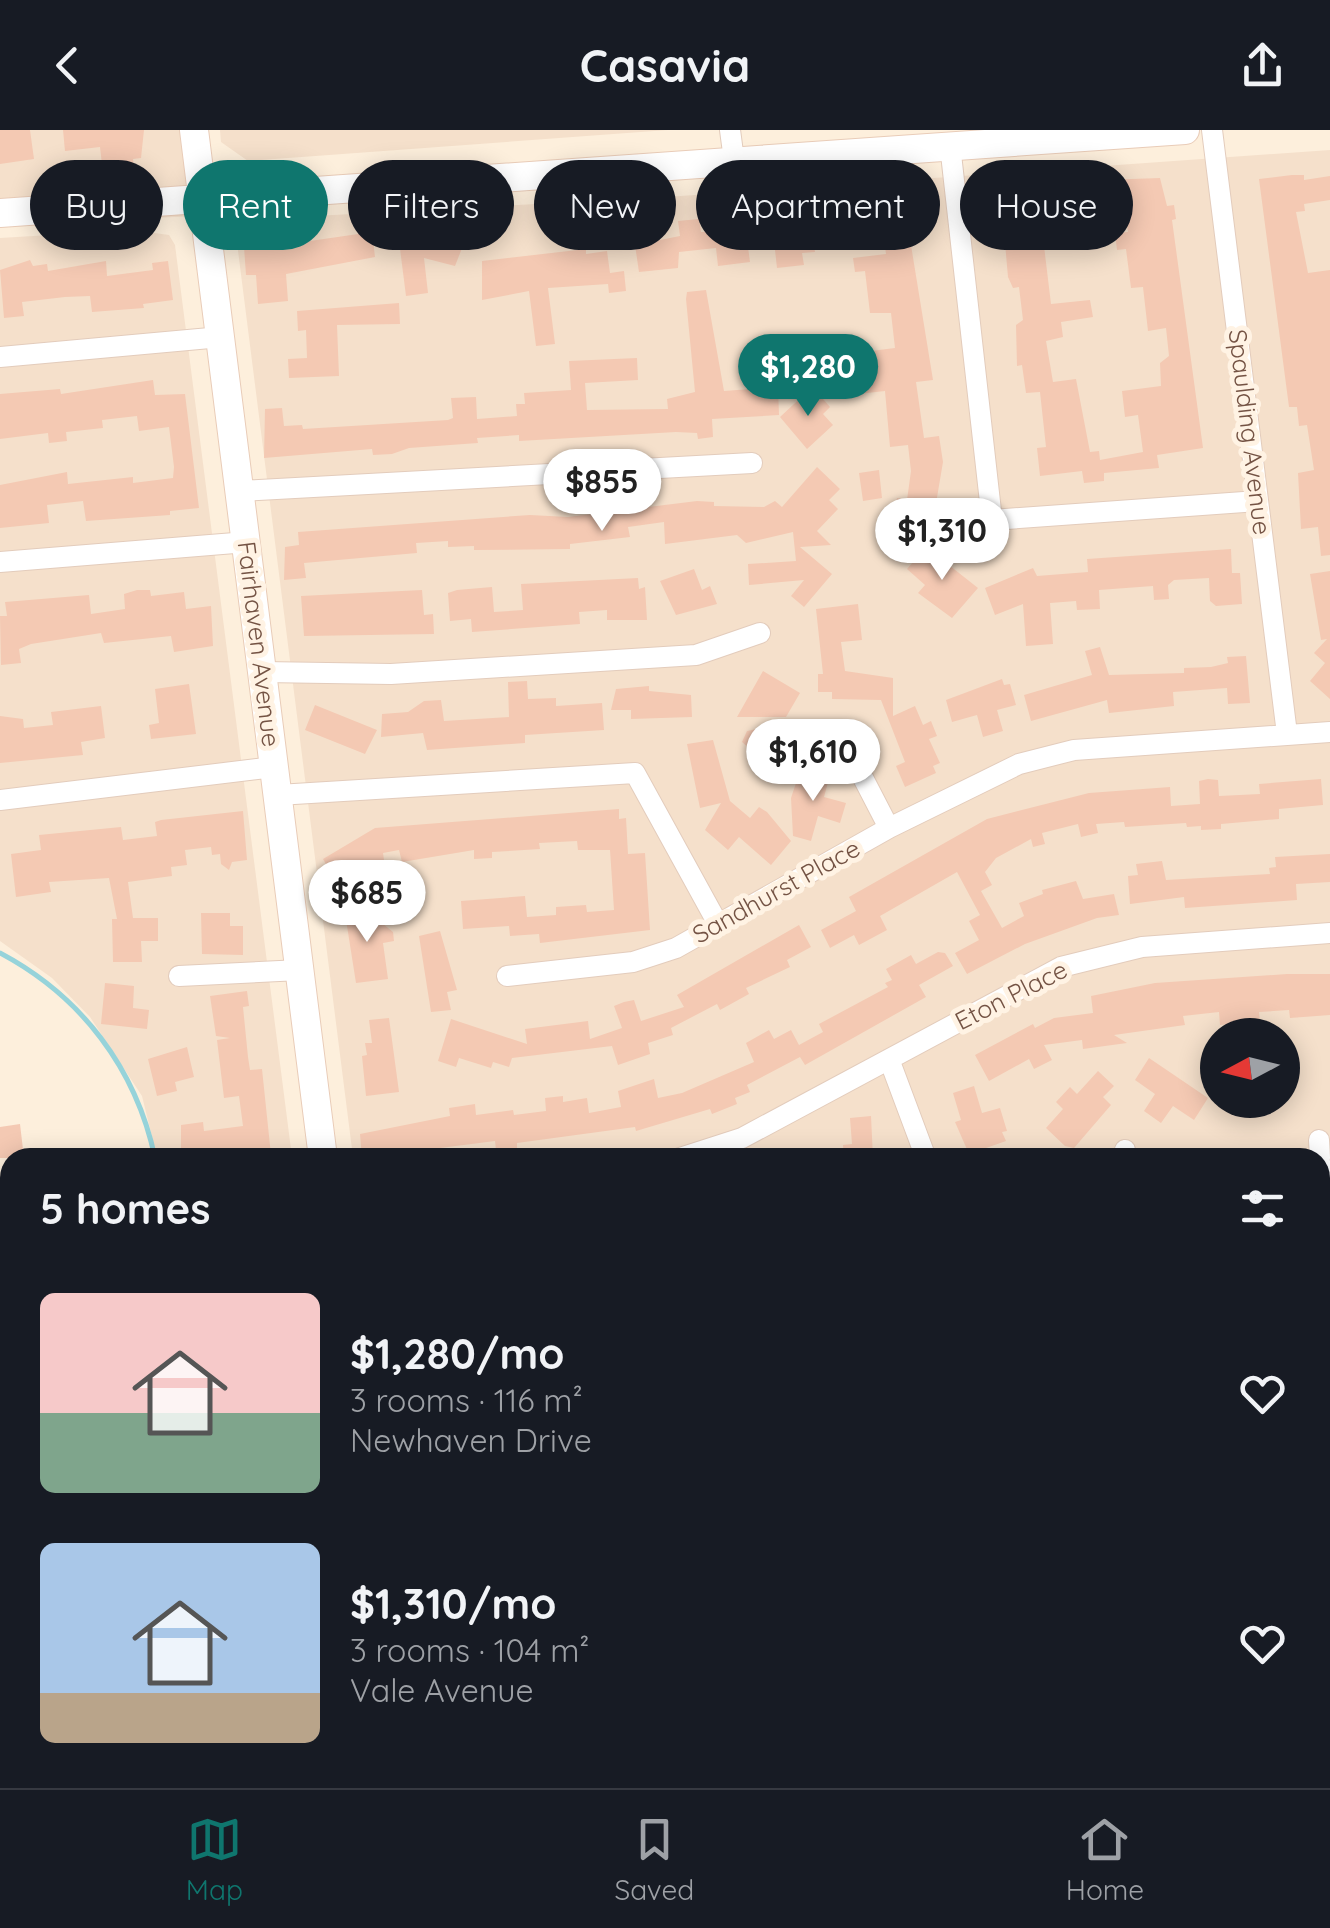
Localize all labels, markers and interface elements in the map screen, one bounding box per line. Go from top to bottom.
text: Casavia [580,37,750,93]
icon: back [40,38,95,93]
icon: share [1235,38,1290,93]
chip: Buy [30,160,163,250]
chip: Rent [183,160,328,250]
chip: Filters [348,160,514,250]
chip: New [534,160,676,250]
chip: Apartment [696,160,940,250]
chip: House [960,160,1133,250]
street label: Spaulding Avenue [1223,327,1278,536]
pin: $1,280 [727,334,889,419]
text: $1,280 [760,346,856,386]
pin: $855 [543,449,661,534]
text: $855 [565,461,639,501]
pin: $1,310 [861,498,1023,583]
text: $1,310 [897,510,987,550]
street label: Fairhaven Avenue [232,539,287,748]
pin: $1,610 [732,719,894,804]
text: $1,610 [768,731,858,771]
street label: Sandhurst Place [687,832,865,949]
pin: $685 [308,860,426,945]
text: $685 [331,872,403,912]
street label: Eton Place [949,953,1072,1036]
north arrow [1200,1018,1300,1118]
map controls [1200,1018,1300,1118]
icon: filters [1235,1181,1290,1236]
text: 5 homes [40,1182,211,1235]
text: $1,280/mo [350,1327,564,1380]
icon: home [120,1333,240,1453]
icon: heart [1235,1366,1290,1421]
text: 3 rooms · 116 m² [350,1380,583,1420]
text: Newhaven Drive [350,1420,592,1460]
text: $1,310/mo [350,1577,556,1630]
icon: home [120,1583,240,1703]
icon: heart [1235,1616,1290,1671]
text: 3 rooms · 104 m² [350,1630,590,1670]
text: Vale Avenue [350,1670,534,1710]
tab: Map [186,1812,243,1907]
tab: Saved [614,1812,694,1907]
tab: Home [1066,1812,1144,1907]

